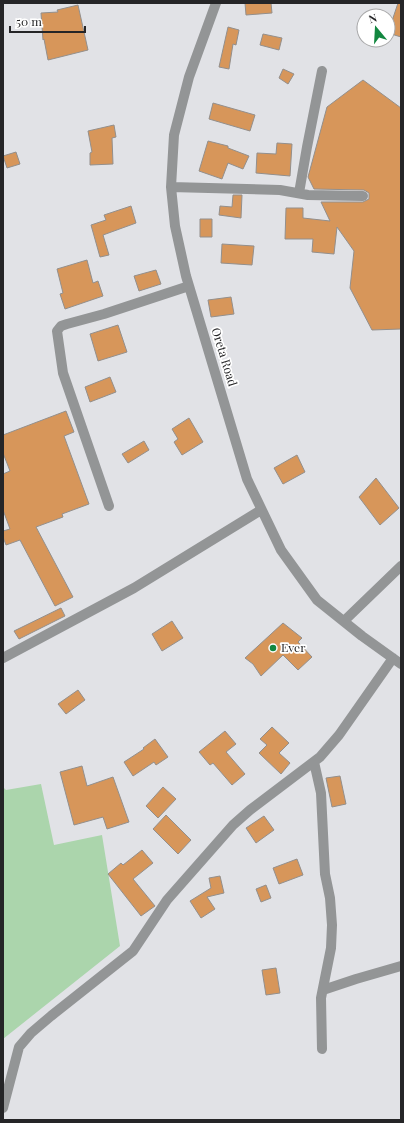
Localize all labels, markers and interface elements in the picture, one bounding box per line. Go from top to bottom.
scale bar [10,8,85,34]
north arrow [356,8,396,48]
text: N [367,10,379,26]
text: 50 m [16,13,42,29]
street label: Oreta Road [208,325,241,388]
place label: Ever [281,639,306,655]
marker: Ever [268,643,278,653]

